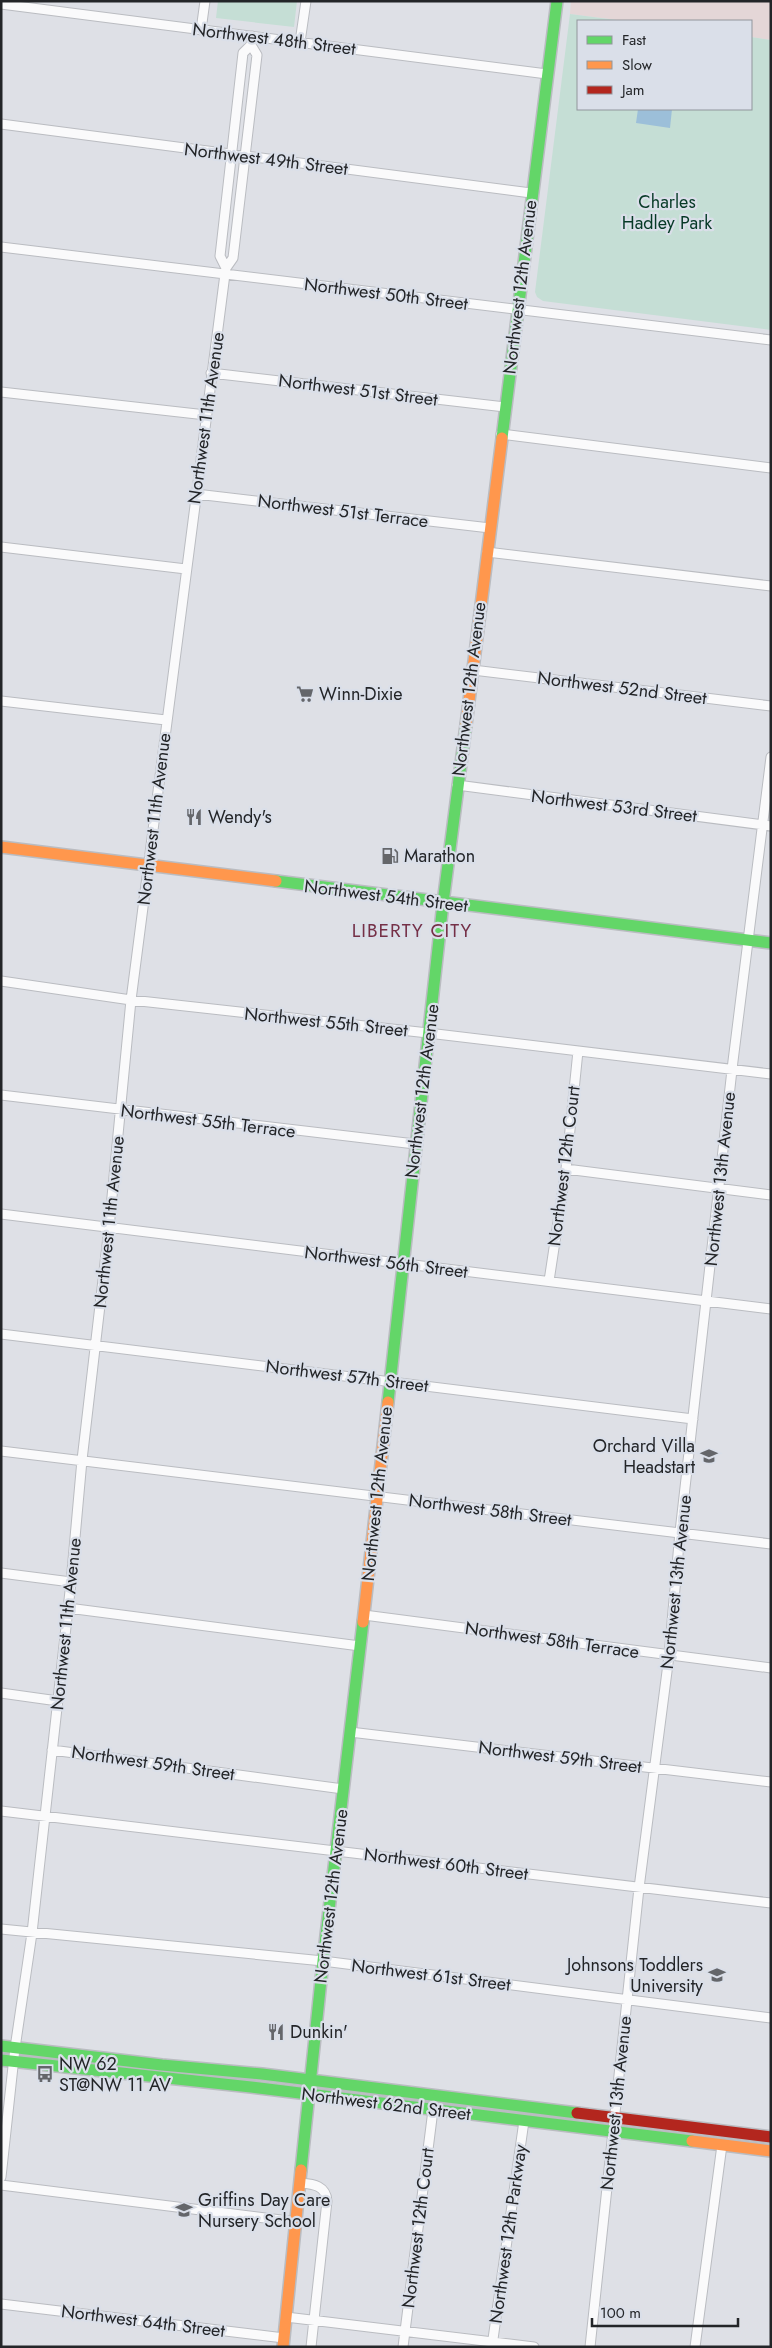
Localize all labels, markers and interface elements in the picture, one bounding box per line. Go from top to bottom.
street label: Northwest 48th Street [191,16,358,62]
legend [577,20,752,110]
text: Fast [622,29,646,51]
text: Slow [622,54,653,76]
text: Jam [620,79,645,101]
street label: Northwest 49th Street [183,136,350,182]
park label: Charles Hadley Park [622,189,712,236]
street label: Northwest 12th Avenue [496,198,544,376]
street label: Northwest 50th Street [303,271,470,317]
street label: Northwest 11th Avenue [181,330,231,506]
street label: Northwest 51st Street [277,367,440,413]
street label: Northwest 51st Terrace [256,488,430,534]
street label: Northwest 12th Avenue [445,600,493,778]
street label: Northwest 52nd Street [536,665,709,711]
place label: Winn-Dixie [319,681,403,707]
supermarket icon: Winn-Dixie [295,684,315,704]
street label: Northwest 11th Avenue [131,731,177,907]
street label: Northwest 53rd Street [530,783,699,829]
place label: Wendy's [208,804,272,830]
restaurant icon: Wendy's [184,807,204,827]
place label: Marathon [404,843,475,869]
fuel station icon: Marathon [380,846,400,866]
street label: Northwest 54th Street [303,873,470,919]
district label: LIBERTY CITY [352,917,472,944]
street label: Northwest 55th Street [243,1000,410,1044]
street label: Northwest 12th Avenue [398,1002,446,1180]
street label: Northwest 12th Court [541,1084,587,1248]
street label: Northwest 13th Avenue [698,1091,742,1267]
street label: Northwest 55th Terrace [119,1097,297,1145]
street label: Northwest 11th Avenue [87,1134,131,1310]
street label: Northwest 56th Street [303,1239,470,1285]
street label: Northwest 57th Street [264,1353,430,1399]
street label: Northwest 12th Avenue [355,1405,399,1583]
place label: Orchard Villa Headstart [593,1433,696,1480]
school or university icon: Orchard Villa Headstart [699,1446,719,1466]
street label: Northwest 58th Street [407,1487,574,1533]
street label: Northwest 13th Avenue [654,1494,698,1670]
street label: Northwest 11th Avenue [44,1536,88,1712]
street label: Northwest 58th Terrace [463,1615,641,1665]
street label: Northwest 59th Street [477,1734,644,1780]
street label: Northwest 59th Street [70,1739,237,1787]
street label: Northwest 12th Avenue [307,1807,355,1985]
street label: Northwest 60th Street [362,1841,530,1887]
street label: Northwest 61st Street [350,1952,513,1998]
place label: Johnsons Toddlers University [565,1952,703,1999]
school or university icon: Johnsons Toddlers University [707,1965,727,1985]
street label: Northwest 13th Avenue [594,2015,638,2191]
place label: Dunkin' [290,2019,348,2045]
restaurant icon: Dunkin' [266,2022,286,2042]
place label: NW 62 ST@NW 11 AV [59,2051,171,2098]
bus stop icon: NW 62 ST@NW 11 AV [35,2064,55,2084]
street label: Northwest 62nd Street [300,2081,473,2127]
street label: Northwest 12th Parkway [483,2143,533,2325]
street label: Northwest 12th Court [395,2146,441,2310]
place label: Griffins Day Care Nursery School [198,2187,330,2234]
school or university icon: Griffins Day Care Nursery School [174,2200,194,2220]
scale bar [592,2296,738,2328]
street label: Northwest 64th Street [60,2298,227,2344]
text: 100 m [600,2302,641,2324]

